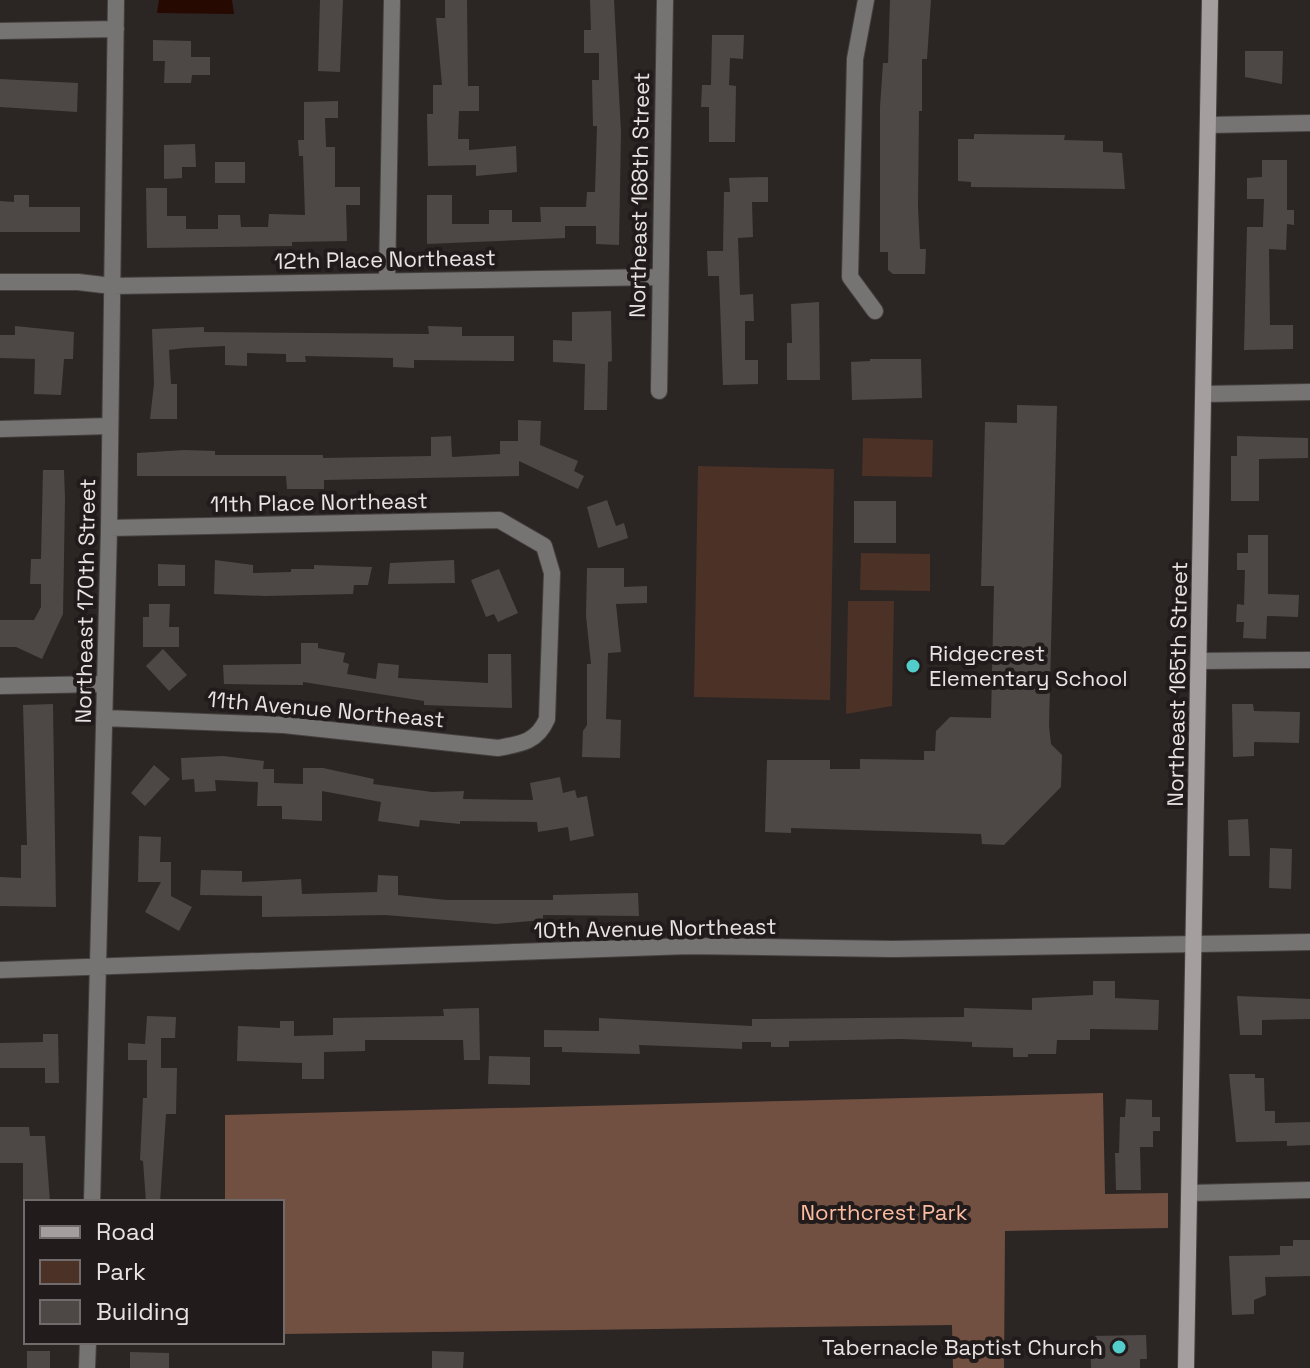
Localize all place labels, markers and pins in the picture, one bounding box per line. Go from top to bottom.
place label: Ridgecrest Elementary School [929,639,1128,692]
marker: Ridgecrest Elementary School [904,657,922,675]
place label: Tabernacle Baptist Church [822,1333,1103,1361]
marker: Tabernacle Baptist Church [1110,1338,1128,1356]

